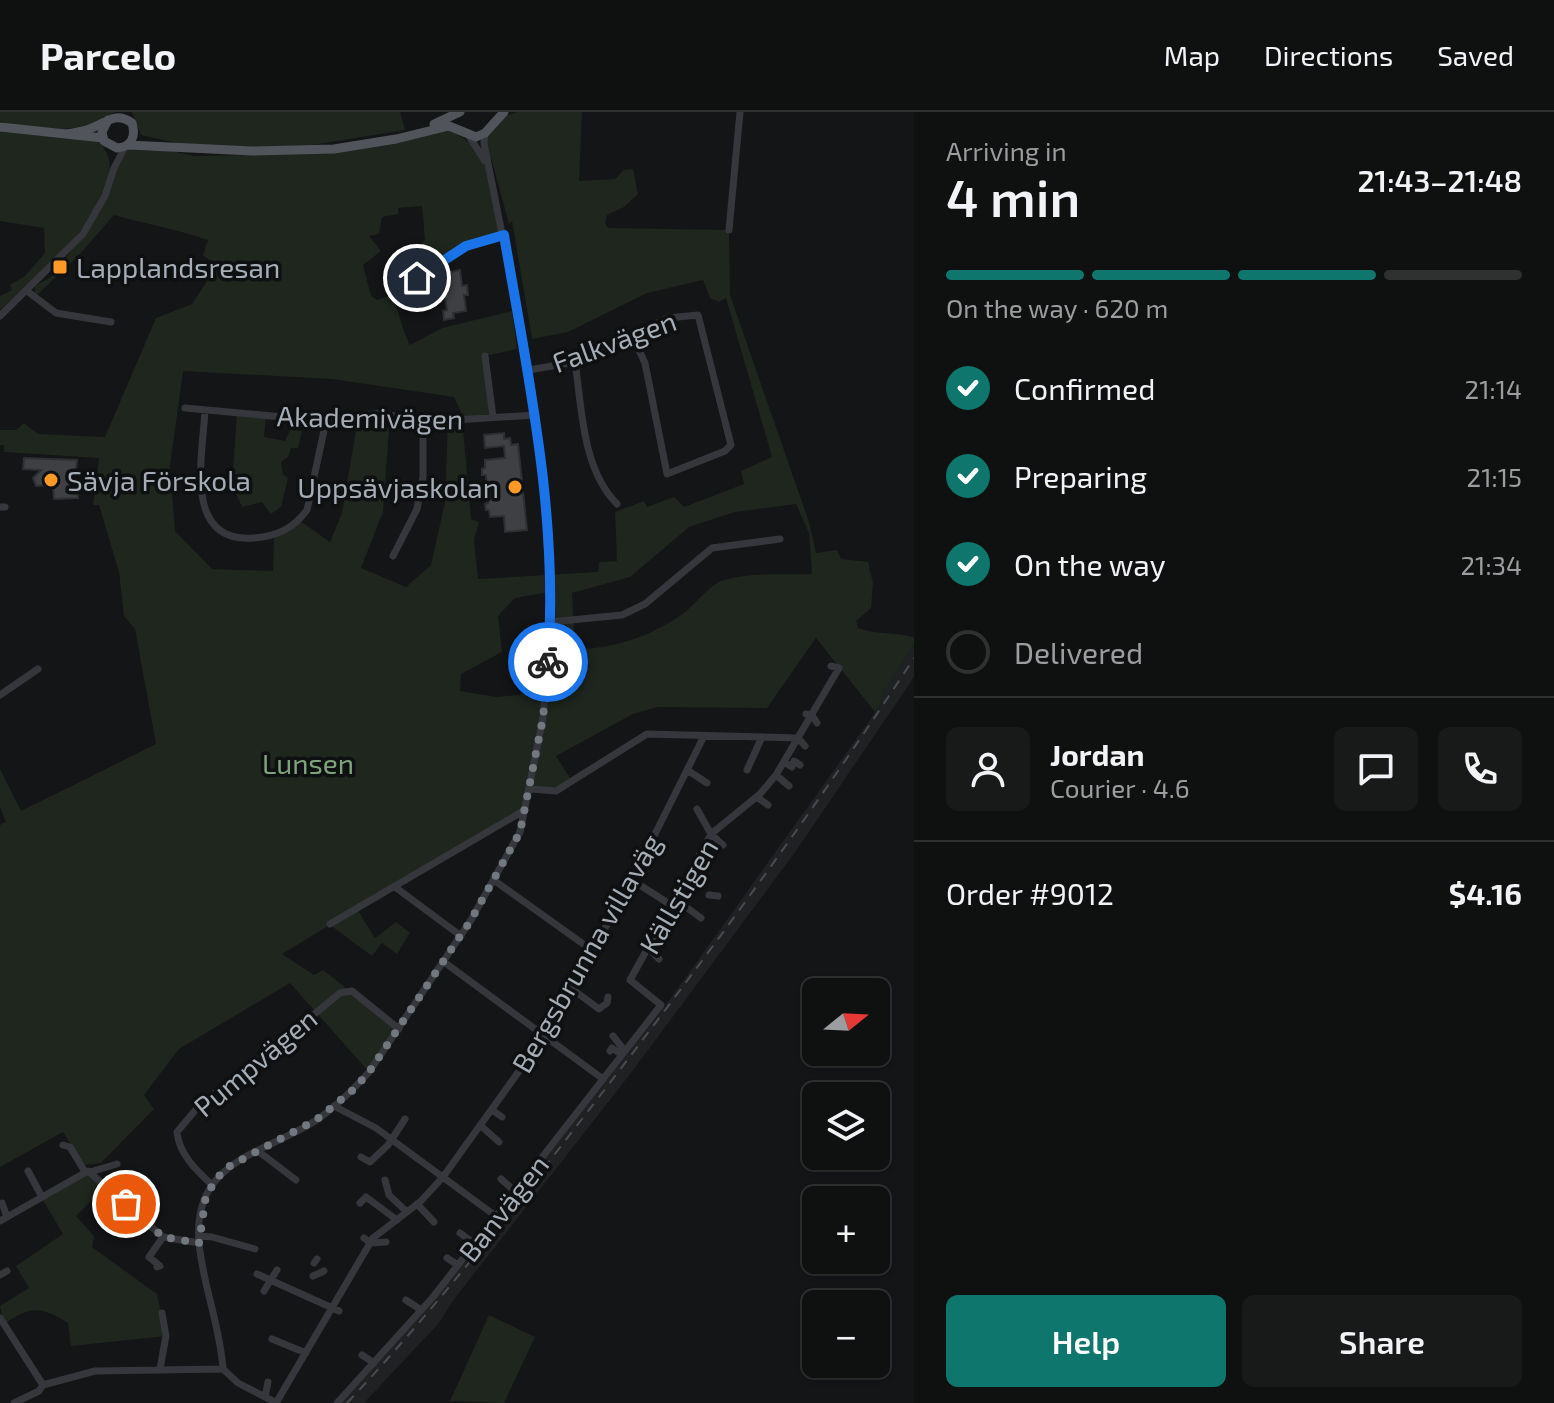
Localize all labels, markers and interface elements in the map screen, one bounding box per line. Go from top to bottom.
text: Parcelo [40,32,176,78]
text: Map [1164,38,1220,72]
text: Directions [1264,38,1393,72]
text: Saved [1437,38,1514,72]
text: Arriving in [946,135,1067,166]
text: 21:43–21:48 [1357,162,1522,198]
text: 4 min [946,165,1080,227]
pin [383,244,451,312]
place label: Lapplandsresan [76,250,280,284]
icon: home [395,256,439,300]
marker: Lapplandsresan [51,258,69,276]
text: On the way · 620 m [946,292,1168,323]
street label: Falkvägen [547,303,681,379]
icon: check [946,366,990,410]
text: Confirmed [1014,370,1155,406]
text: 21:14 [1465,373,1522,404]
street label: Akademivägen [276,398,464,436]
icon: check [946,454,990,498]
text: Preparing [1014,458,1147,494]
text: 21:15 [1467,461,1522,492]
place label: Sävja Förskola [67,463,251,497]
place label: Uppsävjaskolan [297,470,499,504]
marker: Sävja Förskola [42,471,60,489]
marker: Uppsävjaskolan [506,478,524,496]
icon: check [946,542,990,586]
text: On the way [1014,546,1166,582]
text: 21:34 [1460,549,1522,580]
courier [508,622,588,702]
text: Delivered [1014,634,1143,670]
icon: bike [526,640,570,684]
button: person [946,727,1030,811]
button: chat [1334,727,1418,811]
button: phone [1438,727,1522,811]
text: Jordan [1050,736,1145,772]
park label: Lunsen [262,746,354,780]
text: Courier · 4.6 [1050,772,1190,803]
street label: Bergsbrunna villaväg [504,827,668,1078]
street label: Källstigen [631,832,725,960]
text: Order #9012 [946,875,1114,911]
text: $4.16 [1449,875,1522,911]
north arrow [802,978,890,1066]
map controls [802,978,890,1378]
street label: Pumpvägen [187,1001,323,1123]
button: layers [802,1082,890,1170]
street label: Banvägen [451,1148,555,1268]
pin [92,1170,160,1238]
icon: bag [104,1182,148,1226]
button: + [802,1186,890,1274]
button: − [802,1290,890,1378]
button: Help [946,1295,1226,1387]
button: Share [1242,1295,1522,1387]

